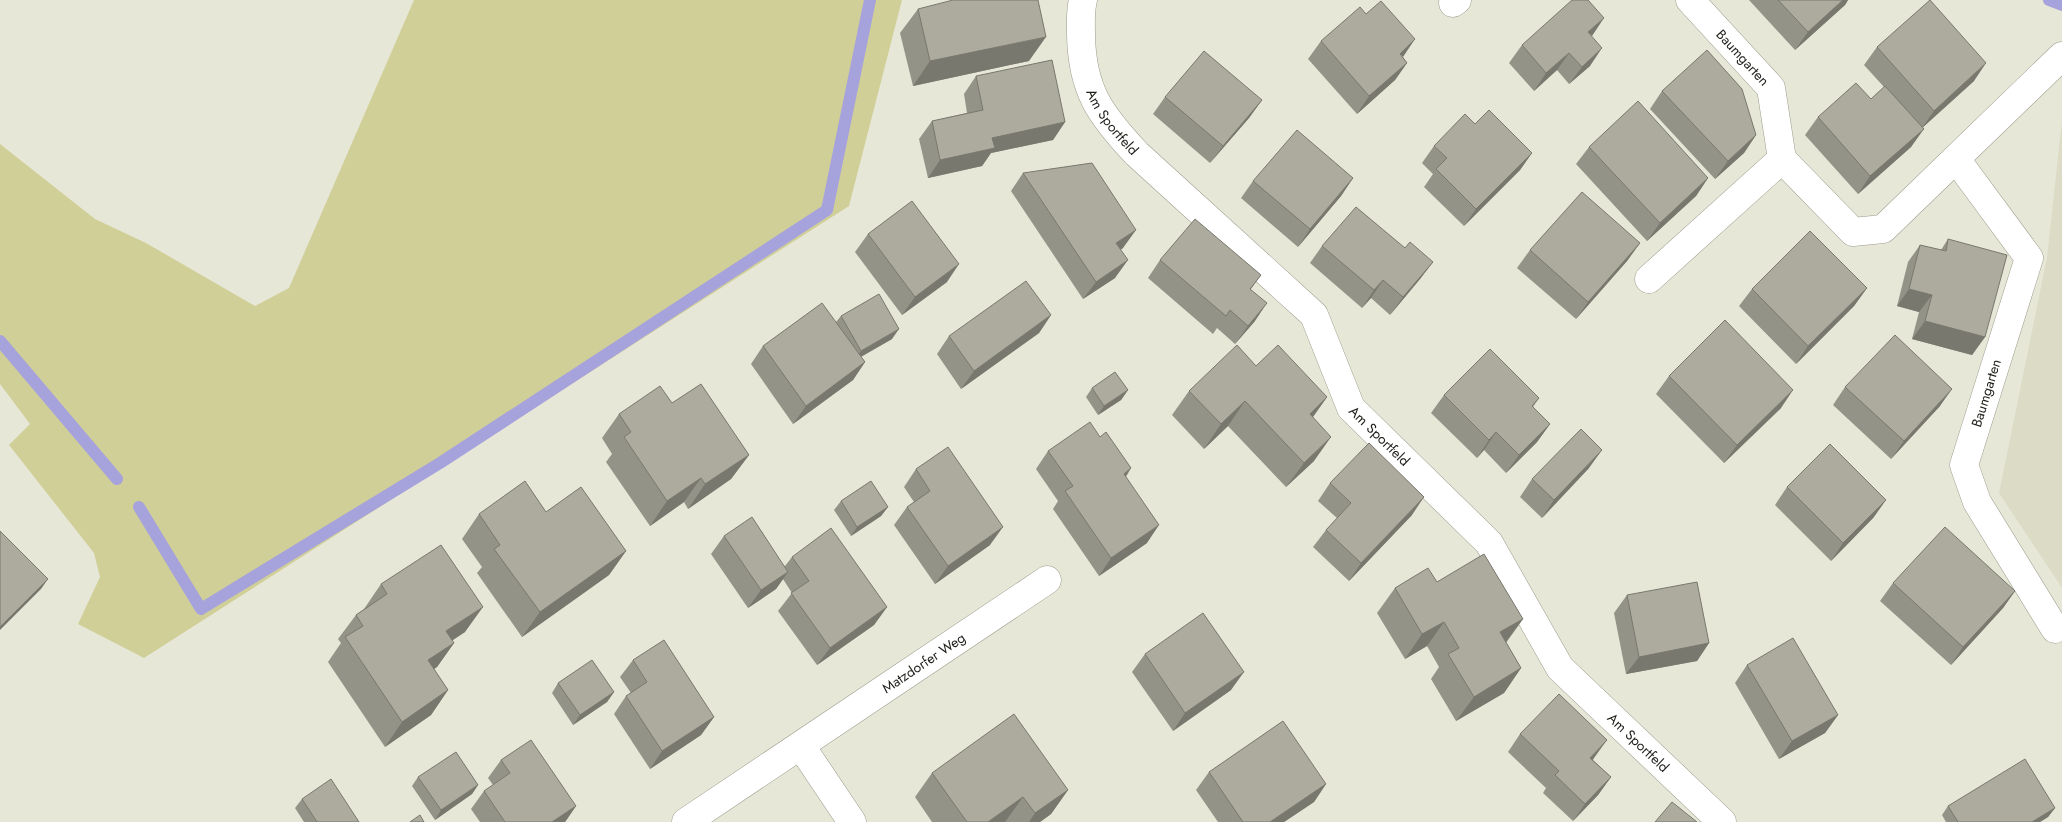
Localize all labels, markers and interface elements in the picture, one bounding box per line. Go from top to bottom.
street label: Baumgarten [1712,25,1774,90]
street label: Am Sportfeld [1081,86,1143,160]
street label: Baumgarten [1966,356,2006,430]
street label: Am Sportfeld [1345,401,1415,470]
street label: Matzdorfer Weg [878,628,969,698]
street label: Am Sportfeld [1603,708,1674,777]

